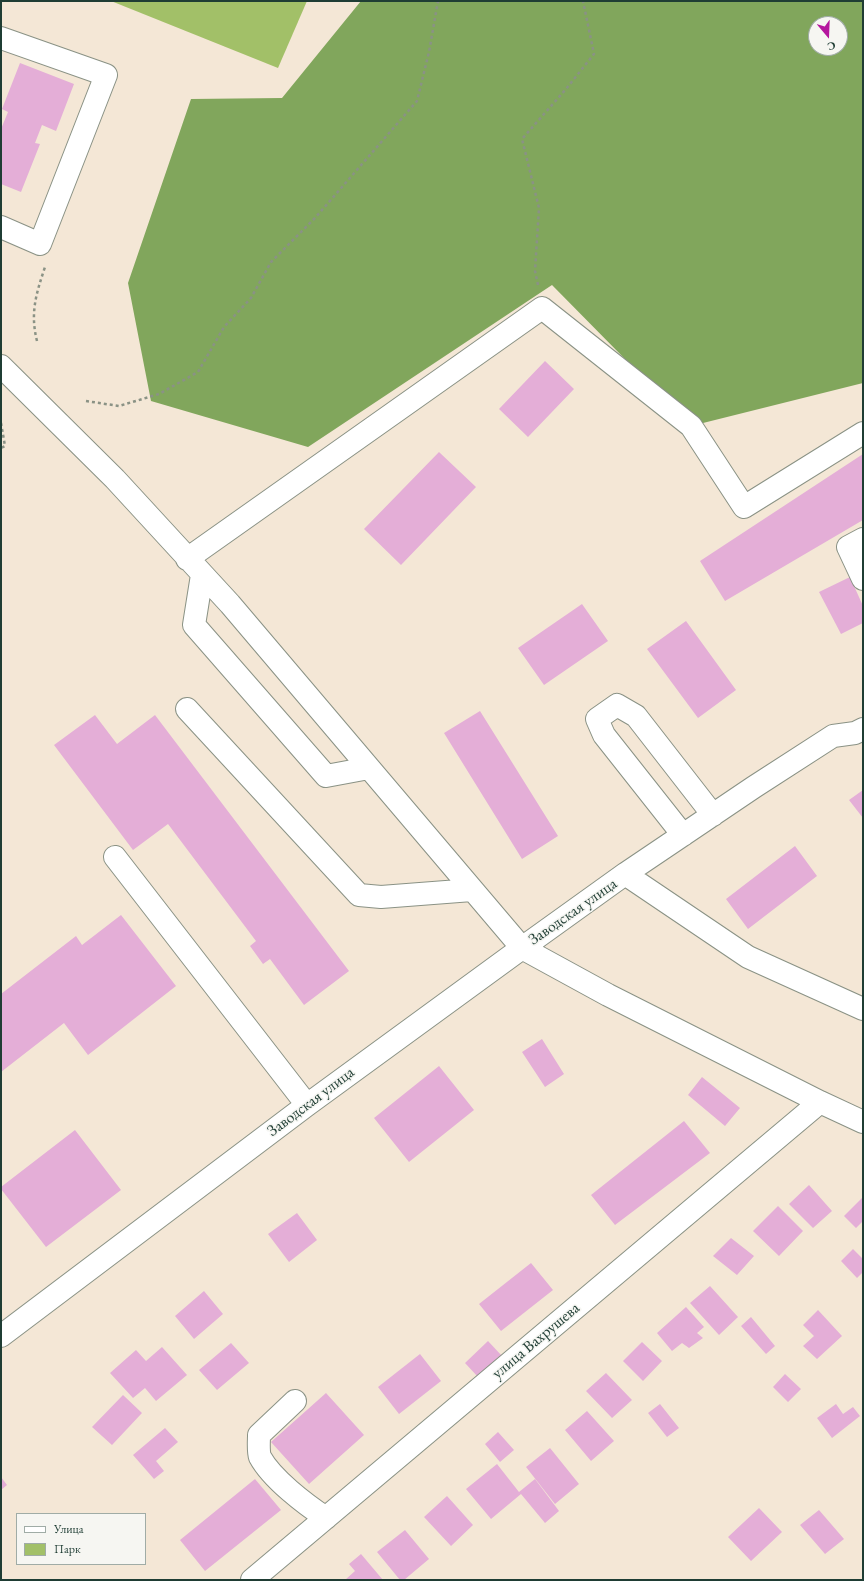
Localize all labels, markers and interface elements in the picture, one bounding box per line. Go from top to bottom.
north arrow [808,16,848,56]
text: С [826,39,838,54]
street label: Заводская улица [525,874,621,950]
street label: Заводская улица [264,1063,358,1141]
street label: улица Вахрушева [488,1299,584,1383]
legend [16,1513,146,1565]
text: Улица [54,1521,84,1537]
text: Парк [54,1541,81,1557]

